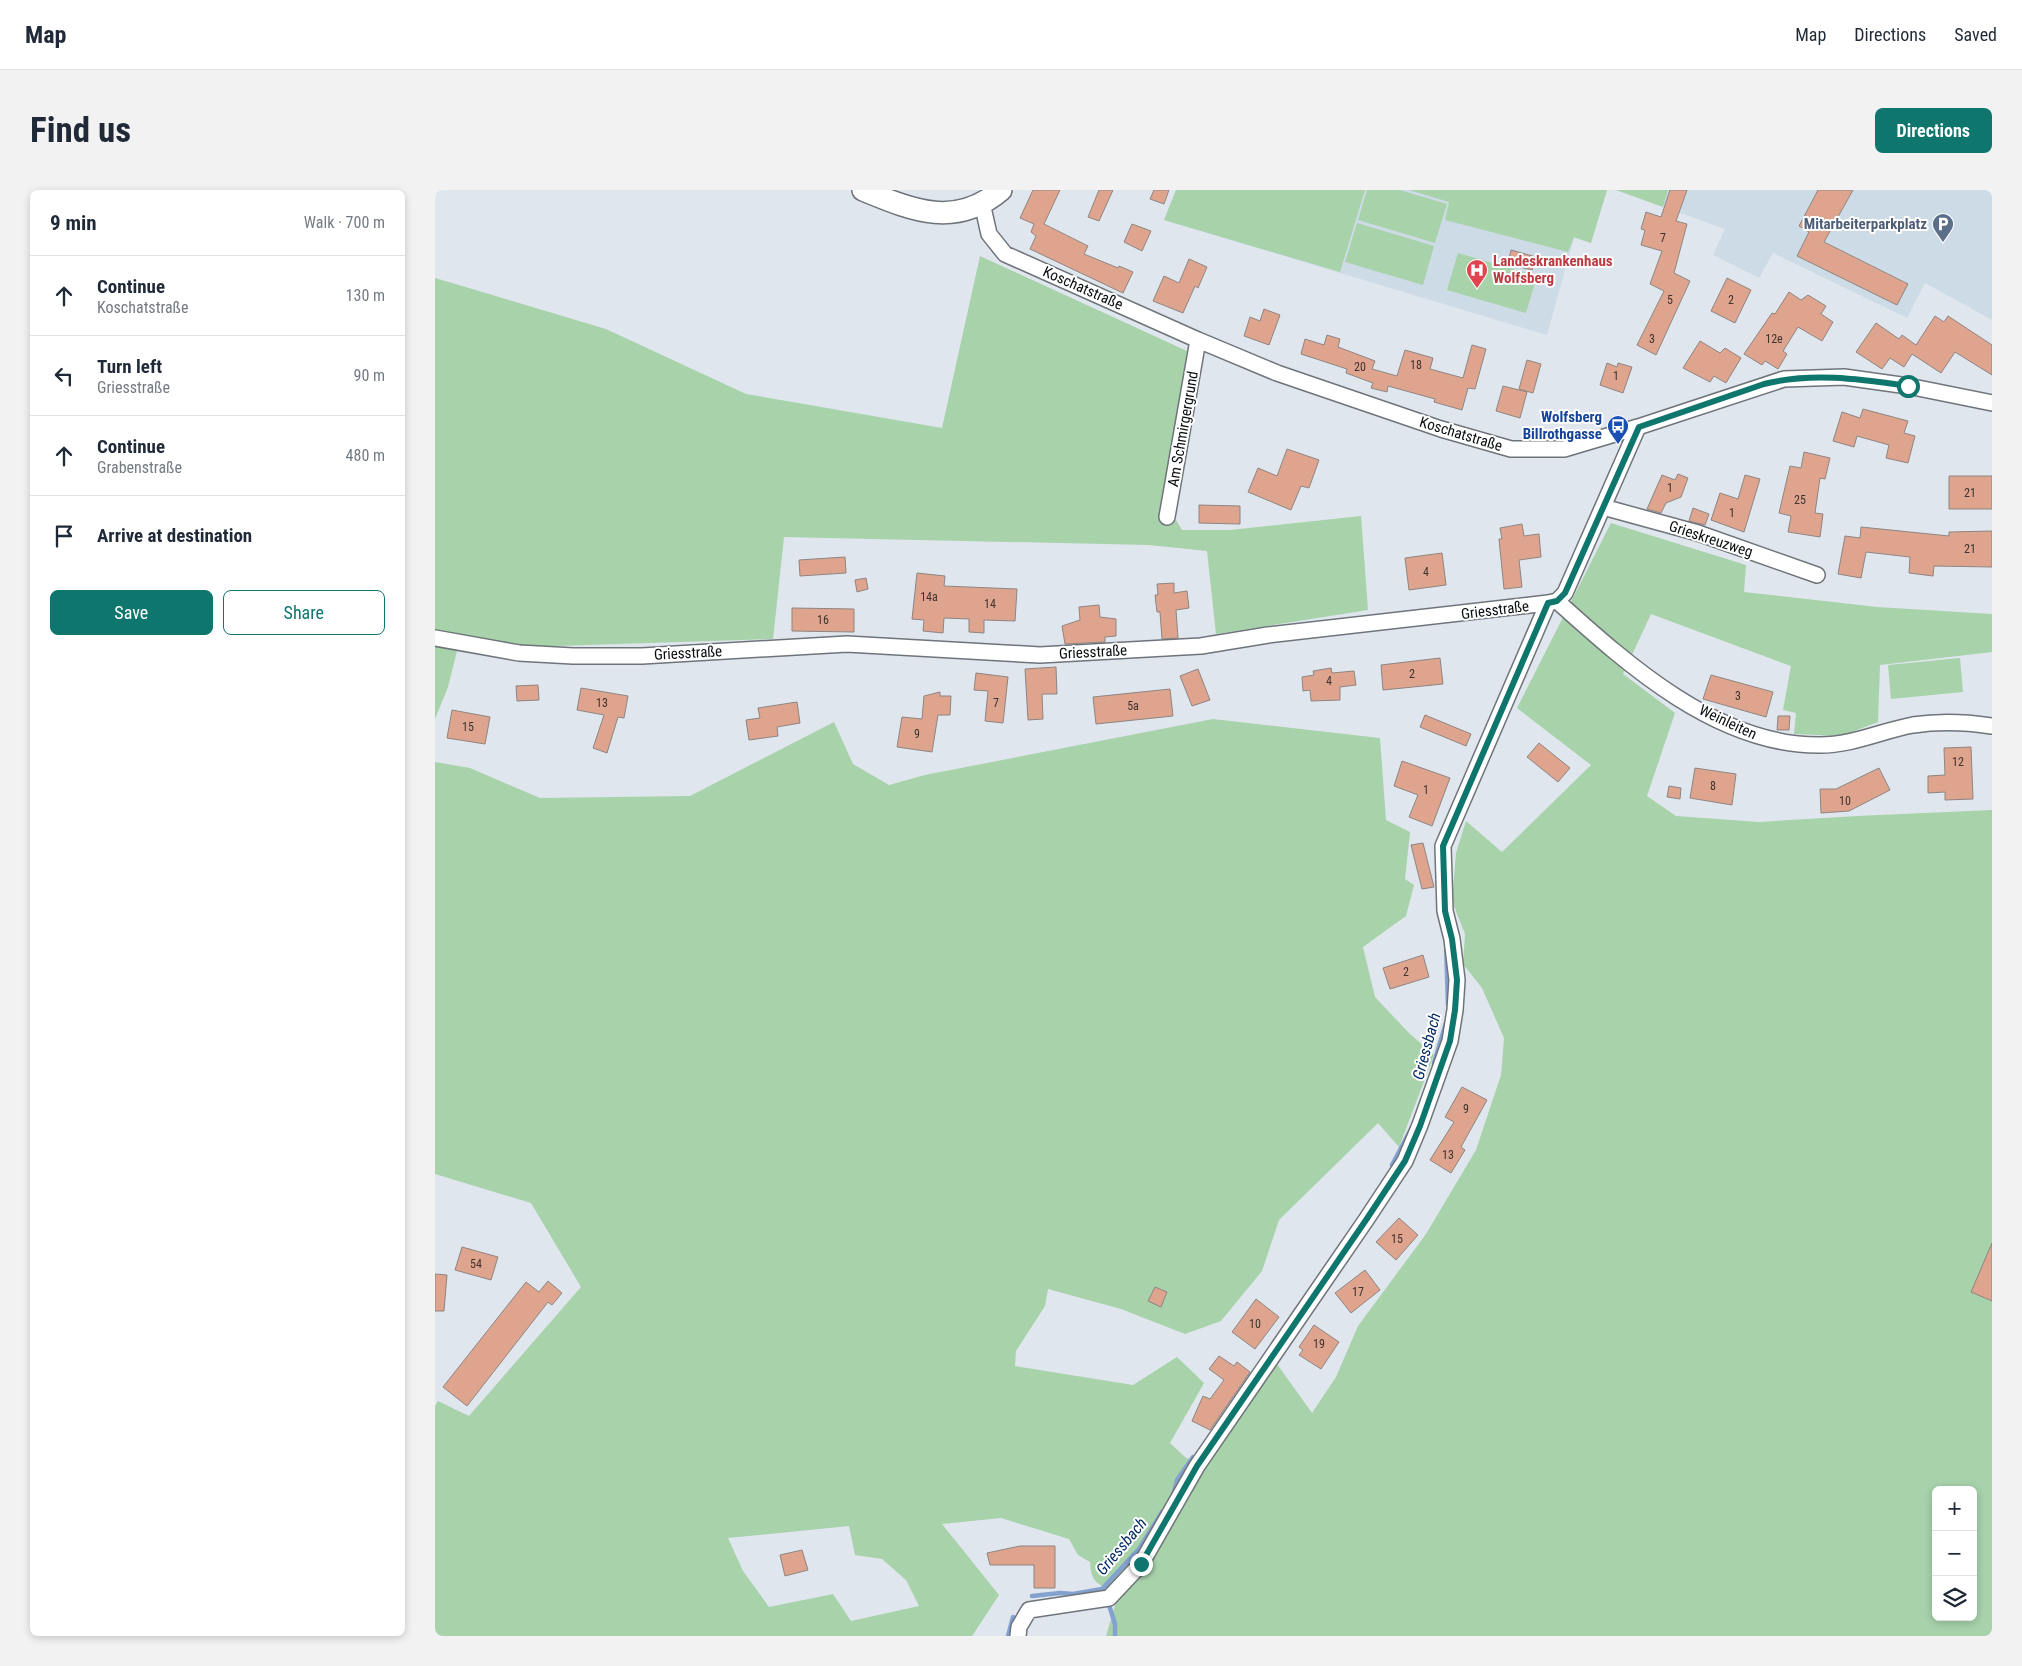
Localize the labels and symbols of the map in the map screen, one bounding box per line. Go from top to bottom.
parking icon: Mitarbeiterparkplatz [1931,212,1955,243]
place label: Mitarbeiterparkplatz [1804,215,1927,233]
house number: 7 [1660,231,1666,245]
place label: Landeskrankenhaus Wolfsberg [1493,252,1613,287]
hospital icon: Landeskrankenhaus Wolfsberg [1465,258,1489,289]
street label: Koschatstraße [1040,262,1126,314]
house number: 5 [1667,293,1673,307]
house number: 2 [1728,293,1734,307]
house number: 3 [1649,332,1655,346]
house number: 12e [1765,332,1783,346]
house number: 18 [1410,358,1422,372]
house number: 20 [1354,360,1366,374]
house number: 1 [1613,369,1619,383]
street label: Am Schmirgergrund [1164,370,1202,488]
route start [1897,375,1920,398]
place label: Wolfsberg Billrothgasse [1523,408,1602,443]
street label: Koschatstraße [1417,413,1505,455]
bus stop icon: Wolfsberg Billrothgasse [1606,414,1630,445]
house number: 1 [1667,481,1673,495]
house number: 21 [1964,486,1976,500]
house number: 25 [1794,493,1806,507]
house number: 1 [1729,506,1735,520]
street label: Grieskreuzweg [1667,517,1755,561]
house number: 21 [1964,542,1976,556]
house number: 4 [1423,565,1429,579]
house number: 14a [920,590,938,604]
house number: 14 [984,597,996,611]
street label: Griesstraße [1460,597,1530,623]
house number: 16 [817,613,829,627]
street label: Griesstraße [1058,641,1128,663]
street label: Griesstraße [653,642,723,664]
house number: 2 [1409,667,1415,681]
house number: 4 [1326,674,1332,688]
house number: 3 [1735,689,1741,703]
house number: 13 [596,696,608,710]
house number: 7 [993,696,999,710]
house number: 5a [1127,699,1139,713]
street label: Weinleiten [1696,701,1760,743]
house number: 15 [462,720,474,734]
house number: 9 [914,727,920,741]
house number: 12 [1952,755,1964,769]
house number: 8 [1710,779,1716,793]
house number: 1 [1423,783,1429,797]
house number: 10 [1839,794,1851,808]
house number: 2 [1403,965,1409,979]
water label: Griessbach [1408,1011,1445,1082]
house number: 9 [1463,1102,1469,1116]
house number: 13 [1442,1148,1454,1162]
house number: 15 [1391,1232,1403,1246]
house number: 54 [470,1257,482,1271]
house number: 17 [1352,1285,1364,1299]
house number: 10 [1249,1317,1261,1331]
house number: 19 [1313,1337,1325,1351]
water label: Griessbach [1092,1514,1151,1579]
route end [1130,1553,1153,1576]

